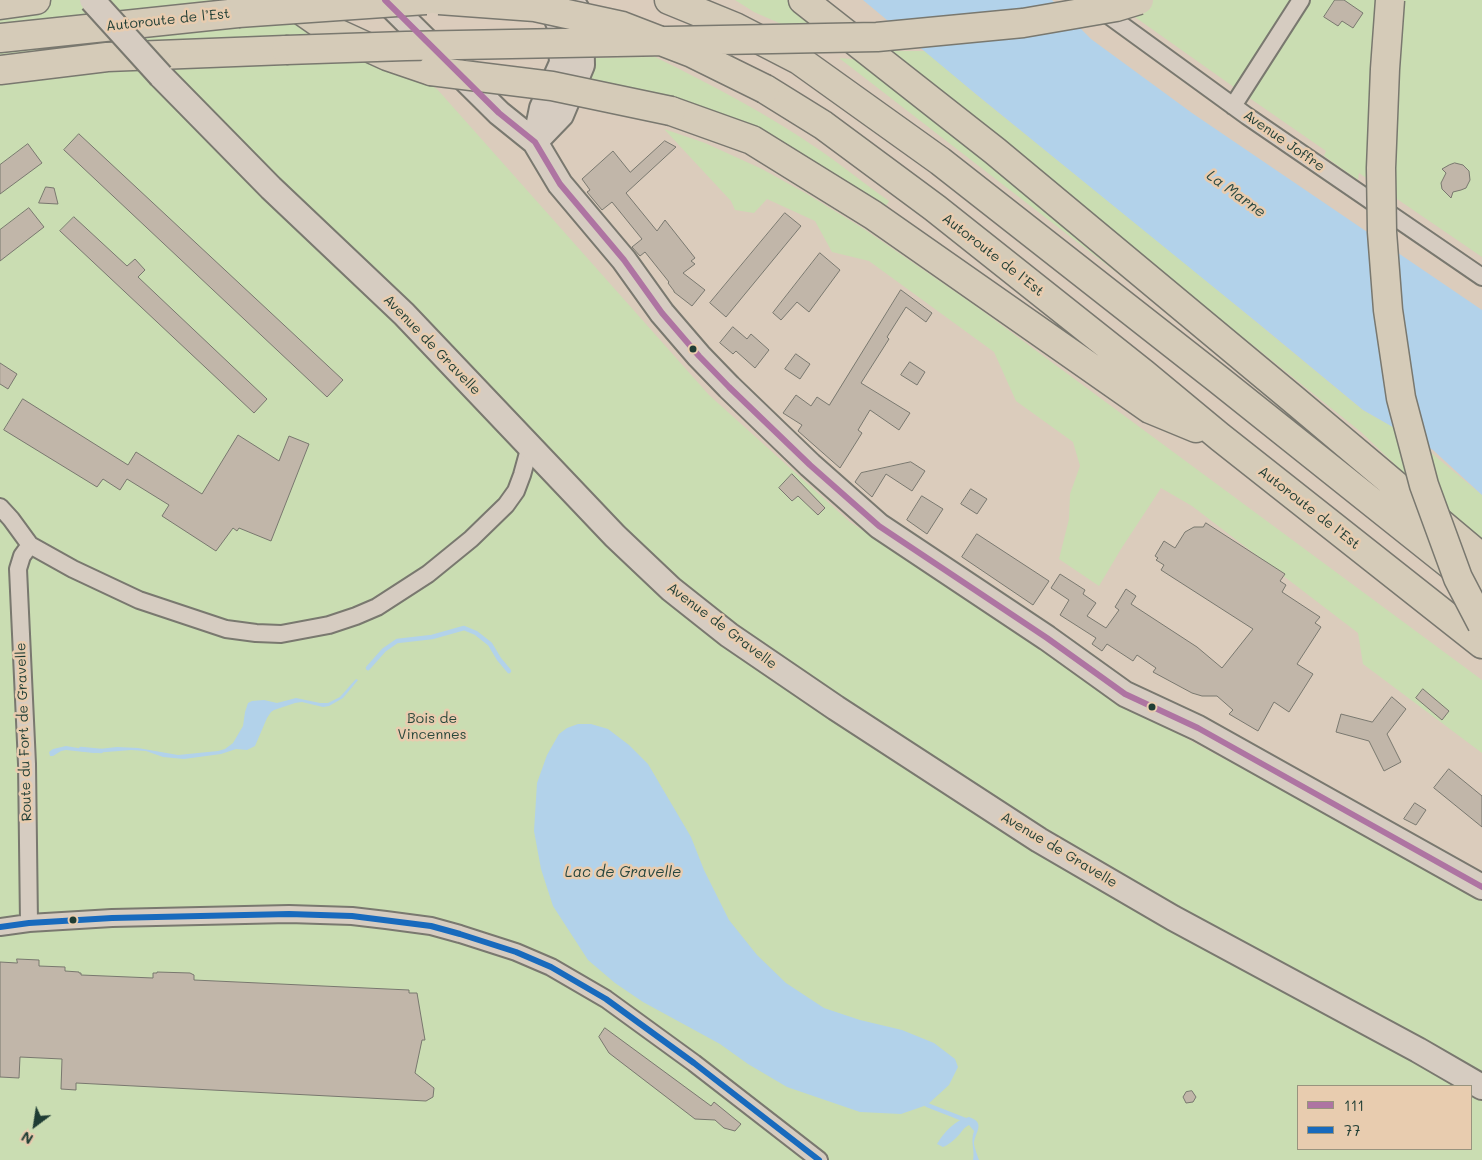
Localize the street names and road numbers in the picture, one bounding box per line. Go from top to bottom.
street label: Autoroute de l’Est [105,5,231,35]
street label: Avenue Joffre [1240,107,1328,175]
street label: Autoroute de l’Est [939,210,1047,300]
street label: Avenue de Gravelle [380,291,484,399]
street label: Autoroute de l’Est [1255,463,1363,553]
street label: Avenue de Gravelle [664,579,780,673]
street label: Route du Fort de Gravelle [12,642,36,822]
street label: Avenue de Gravelle [998,809,1120,891]

